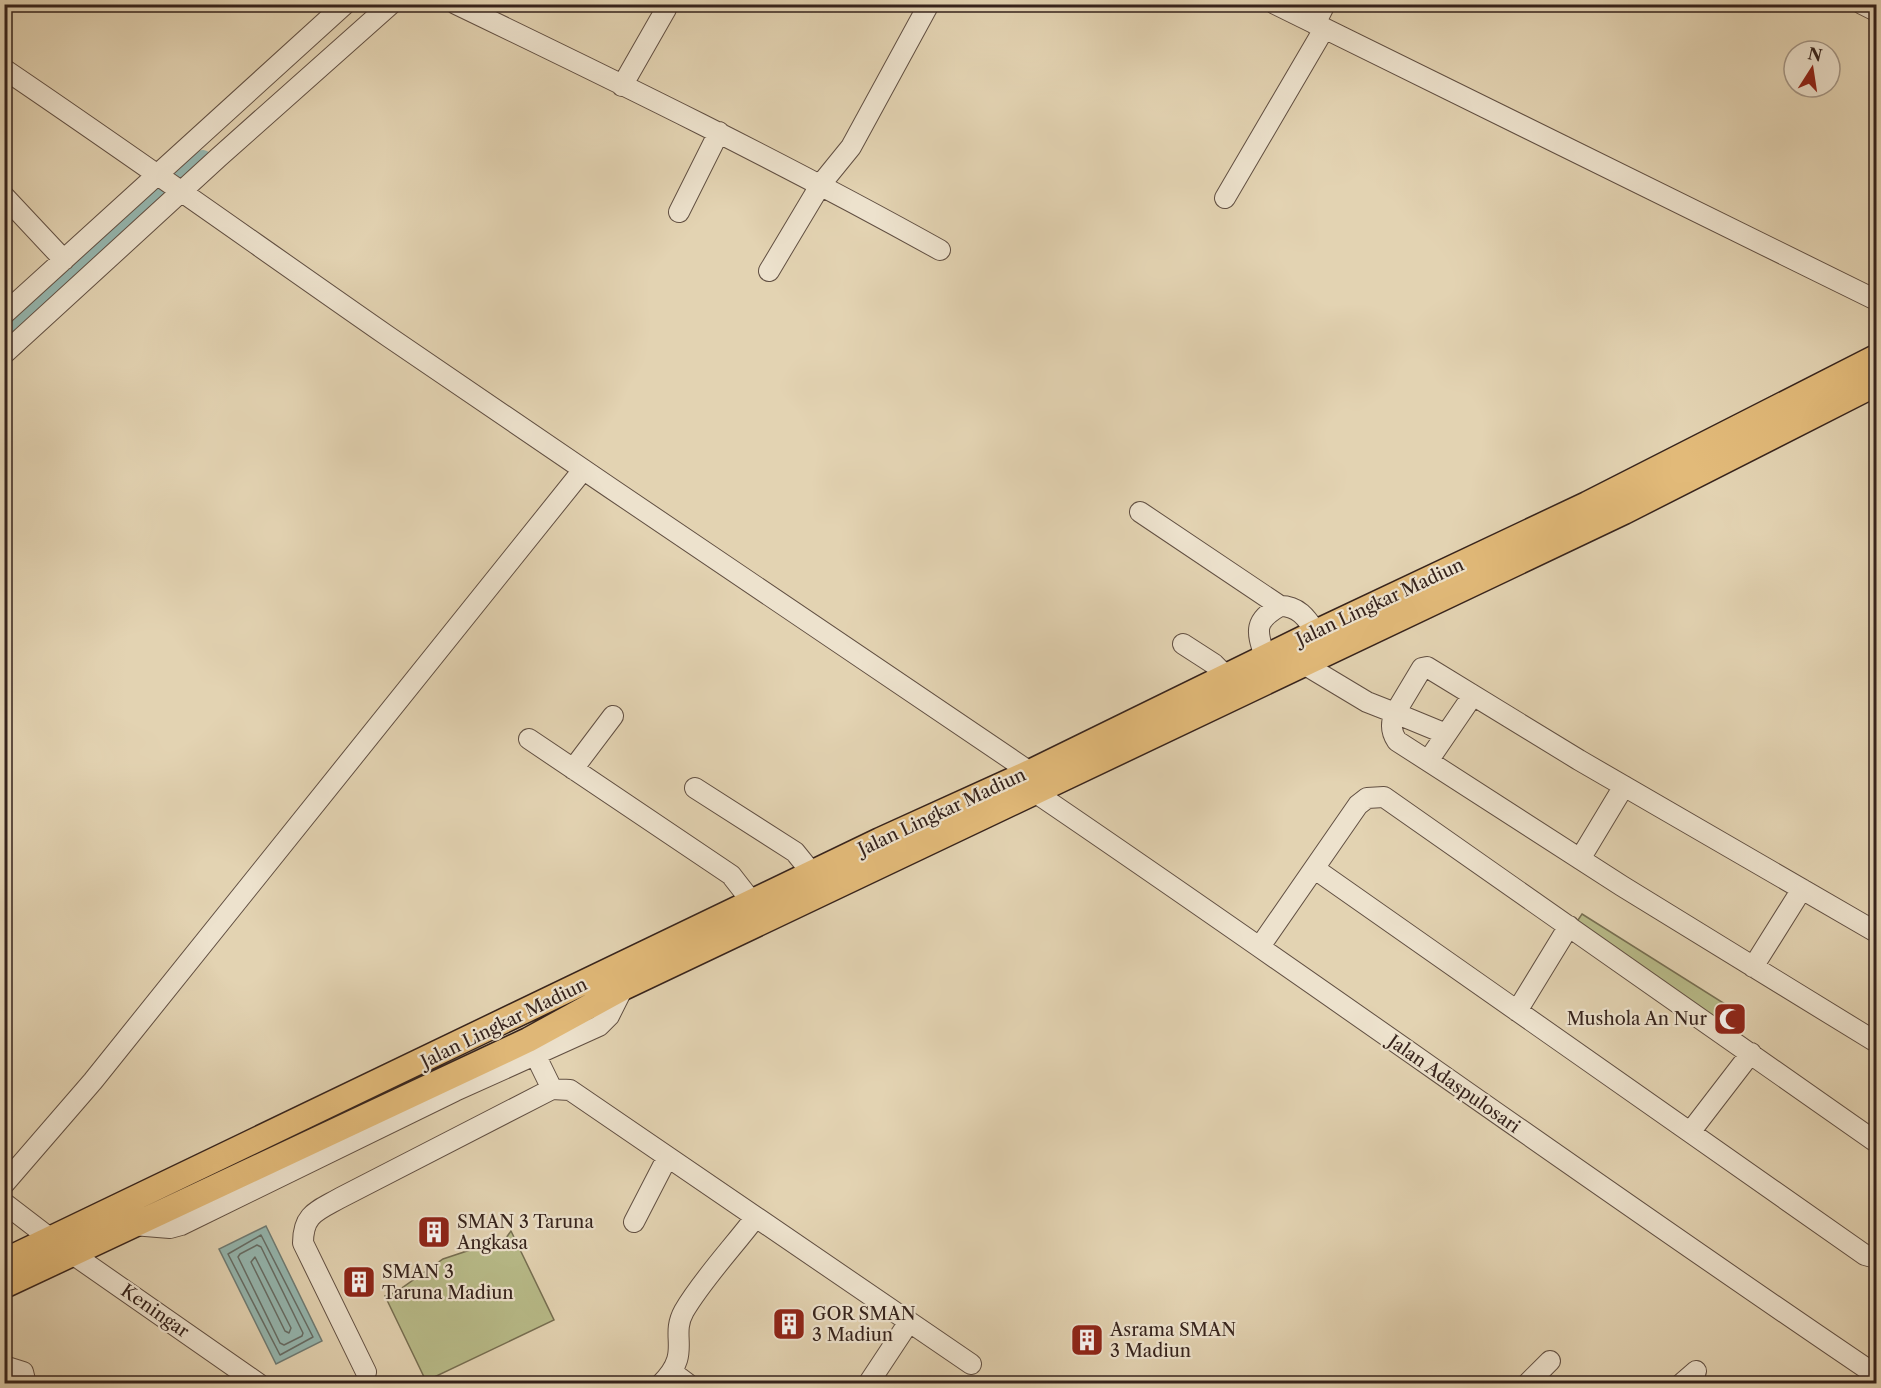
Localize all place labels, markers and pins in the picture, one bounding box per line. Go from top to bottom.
mosque icon: Mushola An Nur [1712,1001,1748,1037]
place label: Mushola An Nur [1567,1008,1707,1030]
place label: SMAN 3 Taruna Angkasa [456,1211,594,1254]
building icon: SMAN 3 Taruna Angkasa [416,1214,452,1250]
place label: SMAN 3 Taruna Madiun [382,1261,514,1304]
building icon: SMAN 3 Taruna Madiun [341,1264,377,1300]
place label: GOR SMAN 3 Madiun [812,1303,916,1346]
building icon: GOR SMAN 3 Madiun [771,1306,807,1342]
place label: Asrama SMAN 3 Madiun [1109,1319,1236,1362]
building icon: Asrama SMAN 3 Madiun [1069,1322,1105,1358]

